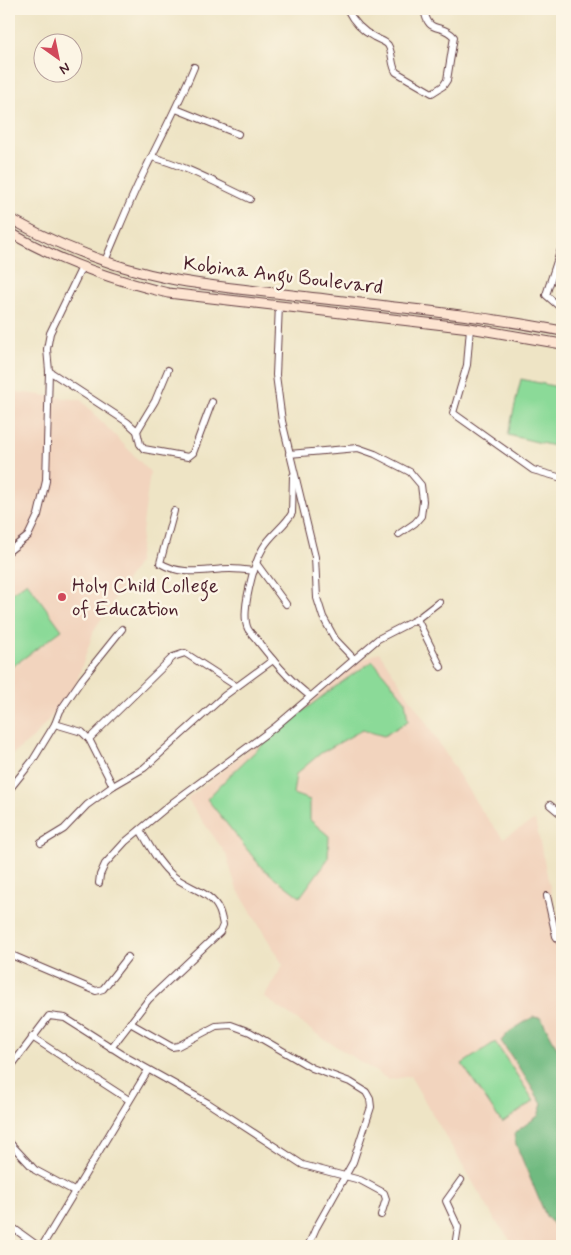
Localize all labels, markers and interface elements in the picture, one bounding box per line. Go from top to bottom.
north arrow [32,32,82,82]
text: N [56,58,73,78]
street label: Kobina Angu Boulevard [181,250,384,304]
place label: Holy Child College of Education [72,573,218,623]
marker: Holy Child College of Education [56,591,68,603]

